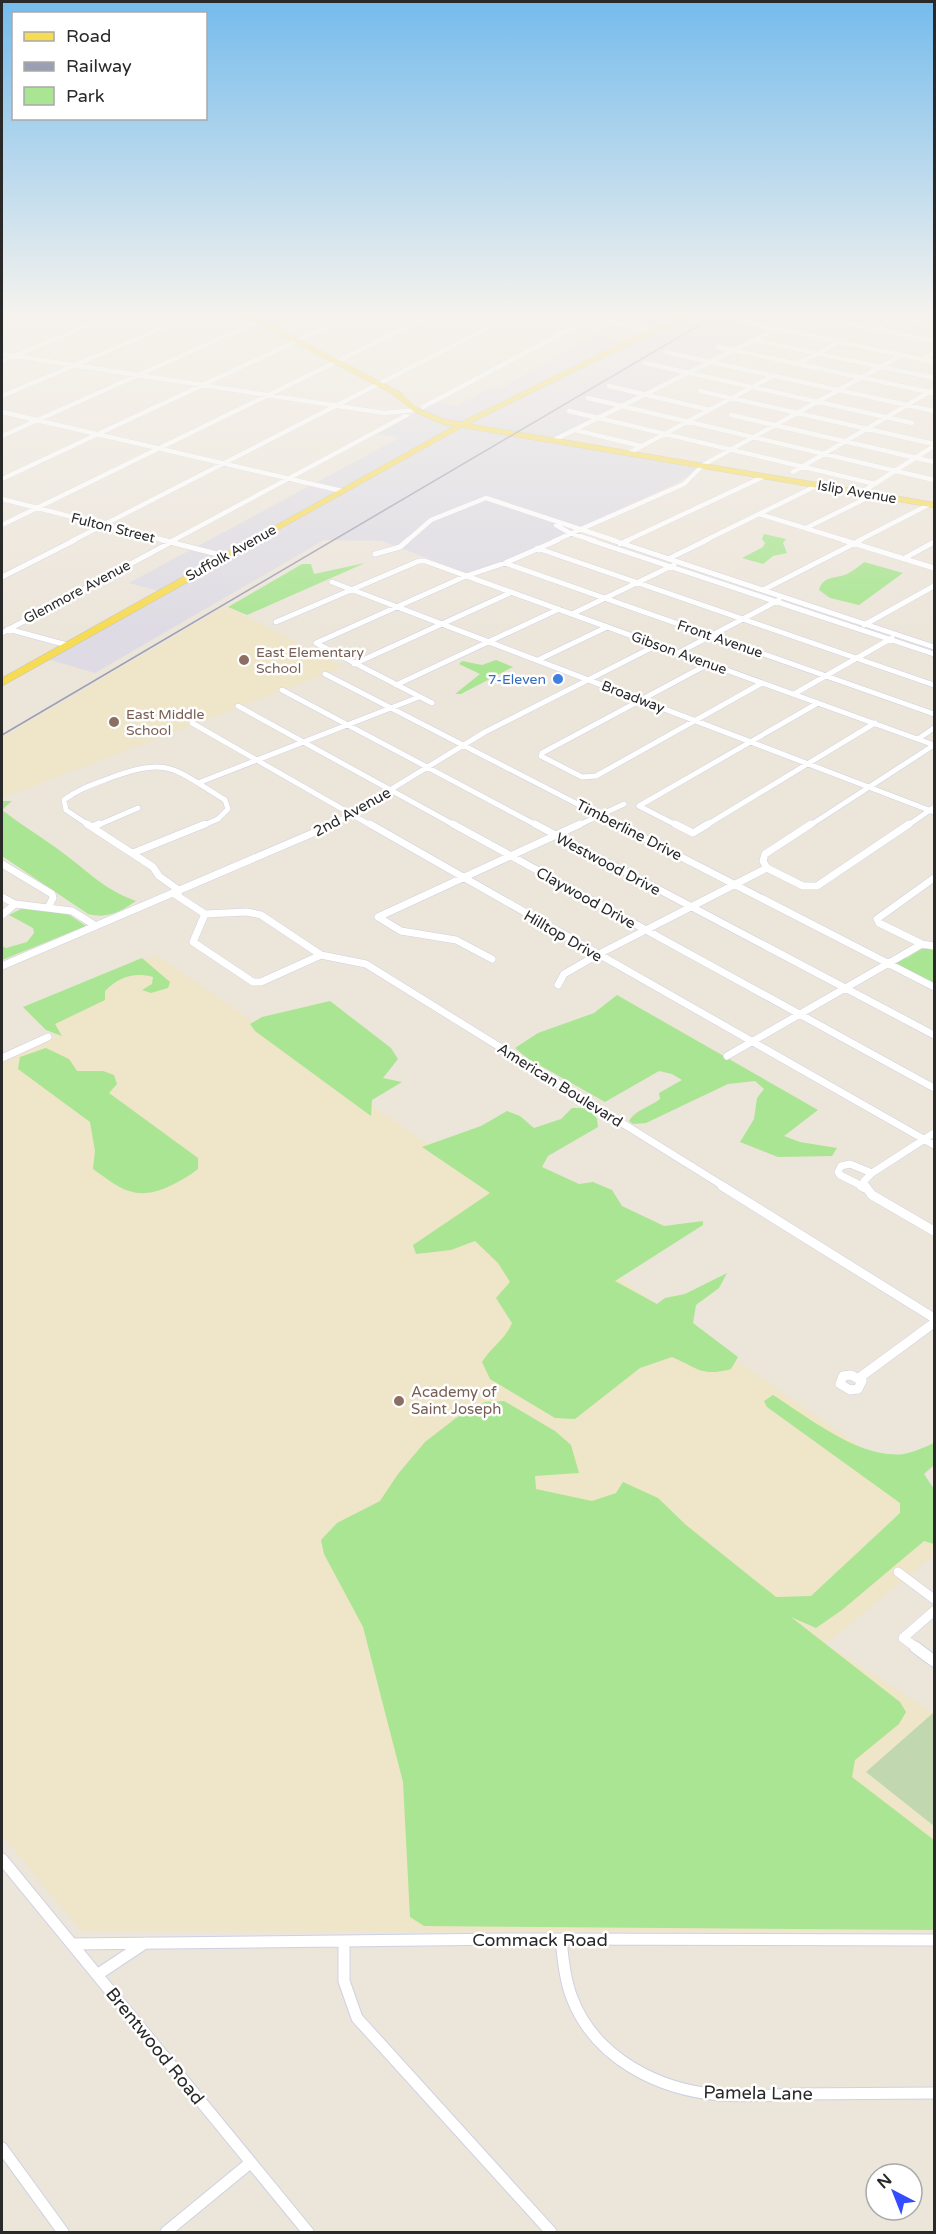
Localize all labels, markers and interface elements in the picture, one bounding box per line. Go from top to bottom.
legend [12,12,207,120]
text: Road [66,25,111,47]
text: Railway [66,55,132,77]
text: Park [66,85,105,107]
street label: Islip Avenue [816,477,898,507]
street label: Fulton Street [69,509,157,547]
street label: Suffolk Avenue [183,521,279,585]
street label: Glenmore Avenue [21,557,133,627]
street label: Front Avenue [675,616,765,662]
street label: Gibson Avenue [629,628,729,678]
place label: East Elementary School [256,644,364,677]
marker: East Elementary School [237,653,251,667]
place label: 7-Eleven [488,671,546,688]
marker: 7-Eleven [551,672,565,686]
street label: Broadway [599,677,667,717]
place label: East Middle School [126,706,204,739]
marker: East Middle School [107,715,121,729]
street label: 2nd Avenue [310,783,394,841]
street label: Timberline Drive [573,796,685,864]
street label: Westwood Drive [553,829,663,899]
street label: Claywood Drive [533,863,639,933]
street label: Hilltop Drive [521,906,605,966]
street label: American Boulevard [494,1039,626,1131]
place label: Academy of Saint Joseph [411,1383,501,1418]
marker: Academy of Saint Joseph [392,1394,406,1408]
street label: Commack Road [472,1929,608,1951]
street label: Brentwood Road [101,1983,209,2109]
street label: Pamela Lane [703,2081,813,2105]
north arrow [864,2162,924,2222]
text: N [873,2170,896,2193]

